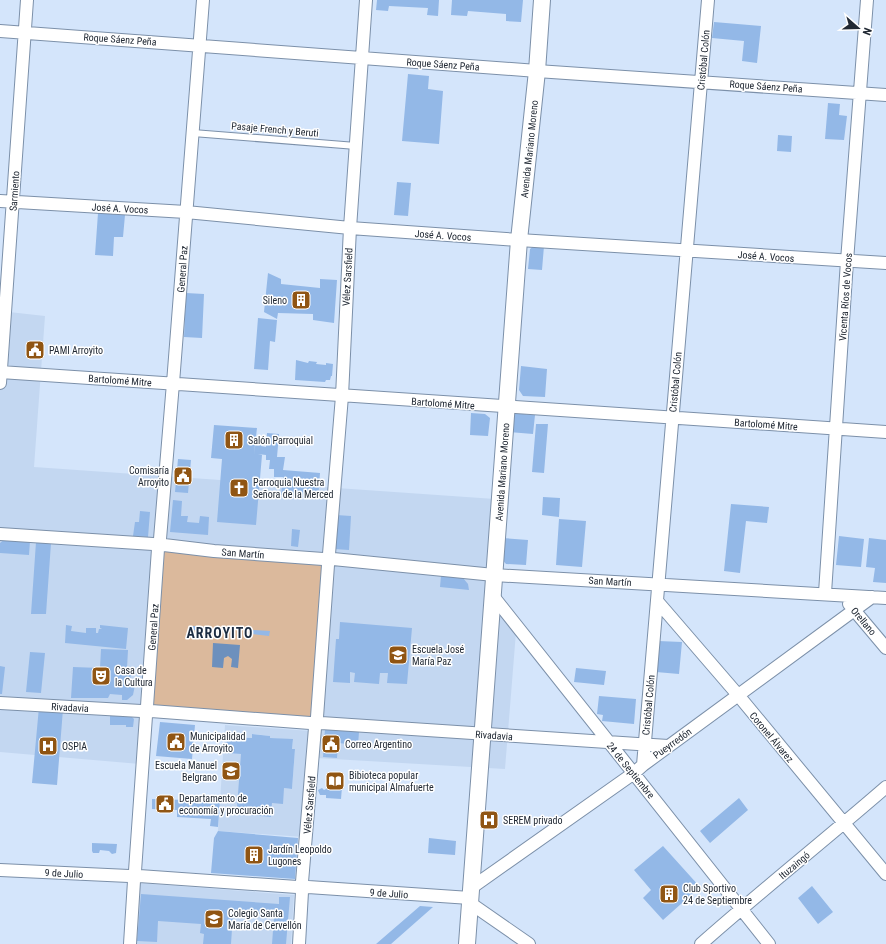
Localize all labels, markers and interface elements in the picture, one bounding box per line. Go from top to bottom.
north arrow [838,8,878,48]
text: N [860,26,874,37]
street label: Cristóbal Colón [695,29,712,91]
street label: Roque Sáenz Peña [83,31,157,48]
street label: Roque Sáenz Peña [406,56,480,73]
street label: Roque Sáenz Peña [729,78,803,95]
street label: Avenida Mariano Moreno [519,100,540,199]
street label: Pasaje French y Beruti [231,120,319,139]
street label: Sarmiento [8,171,21,212]
street label: José A. Vocos [91,202,149,215]
street label: José A. Vocos [414,228,472,243]
street label: General Paz [175,245,190,293]
street label: Vélez Sarsfield [340,248,355,306]
street label: José A. Vocos [737,249,795,264]
street label: Vicenta Ríos de Vocos [837,252,854,341]
building icon: Sileno [290,289,312,311]
place label: Sileno [263,295,287,306]
public building icon: PAMI Arroyito [24,339,46,361]
place label: PAMI Arroyito [49,345,103,356]
street label: Cristóbal Colón [667,351,684,413]
street label: Bartolomé Mitre [88,373,152,388]
street label: Bartolomé Mitre [411,396,475,411]
street label: Bartolomé Mitre [734,417,798,432]
street label: Avenida Mariano Moreno [494,423,511,521]
building icon: Salón Parroquial [223,429,245,451]
place label: Salón Parroquial [248,435,313,446]
place label: Comisaría Arroyito [129,465,169,488]
public building icon: Comisaría Arroyito [172,465,194,487]
church icon: Parroquia Nuestra Señora de la Merced [228,477,250,499]
place label: Parroquia Nuestra Señora de la Merced [253,477,333,500]
street label: San Martín [221,547,265,560]
street label: San Martín [588,575,632,588]
street label: General Paz [146,603,161,651]
street label: Orellano [849,605,878,637]
district label: ARROYITO [186,625,254,641]
school or university icon: Escuela José María Paz [387,644,409,666]
place label: Escuela José María Paz [412,644,464,667]
theatre icon: Casa de la Cultura [90,665,112,687]
place label: Casa de la Cultura [115,665,153,688]
street label: Cristóbal Colón [640,674,657,736]
street label: Rivadavia [51,701,89,714]
street label: Coronel Álvarez [748,709,796,765]
street label: Pueyrredón [651,726,694,761]
street label: Rivadavia [475,729,513,742]
public building icon: Municipalidad de Arroyito [165,731,187,753]
place label: Municipalidad de Arroyito [190,731,246,754]
public building icon: Correo Argentino [320,733,342,755]
hospital icon: OSPIA [37,735,59,757]
place label: Correo Argentino [345,739,412,750]
street label: 24 de Septiembre [605,740,657,801]
place label: OSPIA [62,741,87,752]
place label: Escuela Manuel Belgrano [155,760,217,783]
school or university icon: Escuela Manuel Belgrano [220,760,242,782]
library icon: Bibioteca popular municipal Almafuerte [324,770,346,792]
place label: Bibioteca popular municipal Almafuerte [349,770,434,793]
street label: Vélez Sarsfield [301,776,318,835]
public building icon: Departamento de economía y procuración [154,793,176,815]
place label: Departamento de economía y procuración [179,793,274,816]
hospital icon: SEREM privado [478,809,500,831]
place label: SEREM privado [503,815,563,826]
building icon: Jardín Leopoldo Lugones [243,844,265,866]
place label: Jardín Leopoldo Lugones [268,844,332,867]
street label: Ituzaingó [777,849,812,881]
street label: 9 de Julio [44,867,83,880]
building icon: Club Sportivo 24 de Septiembre [658,883,680,905]
place label: Club Sportivo 24 de Septiembre [683,883,752,906]
street label: 9 de Julio [369,887,409,900]
school or university icon: Colegio Santa María de Cervellón [203,908,225,930]
place label: Colegio Santa María de Cervellón [228,908,302,931]

